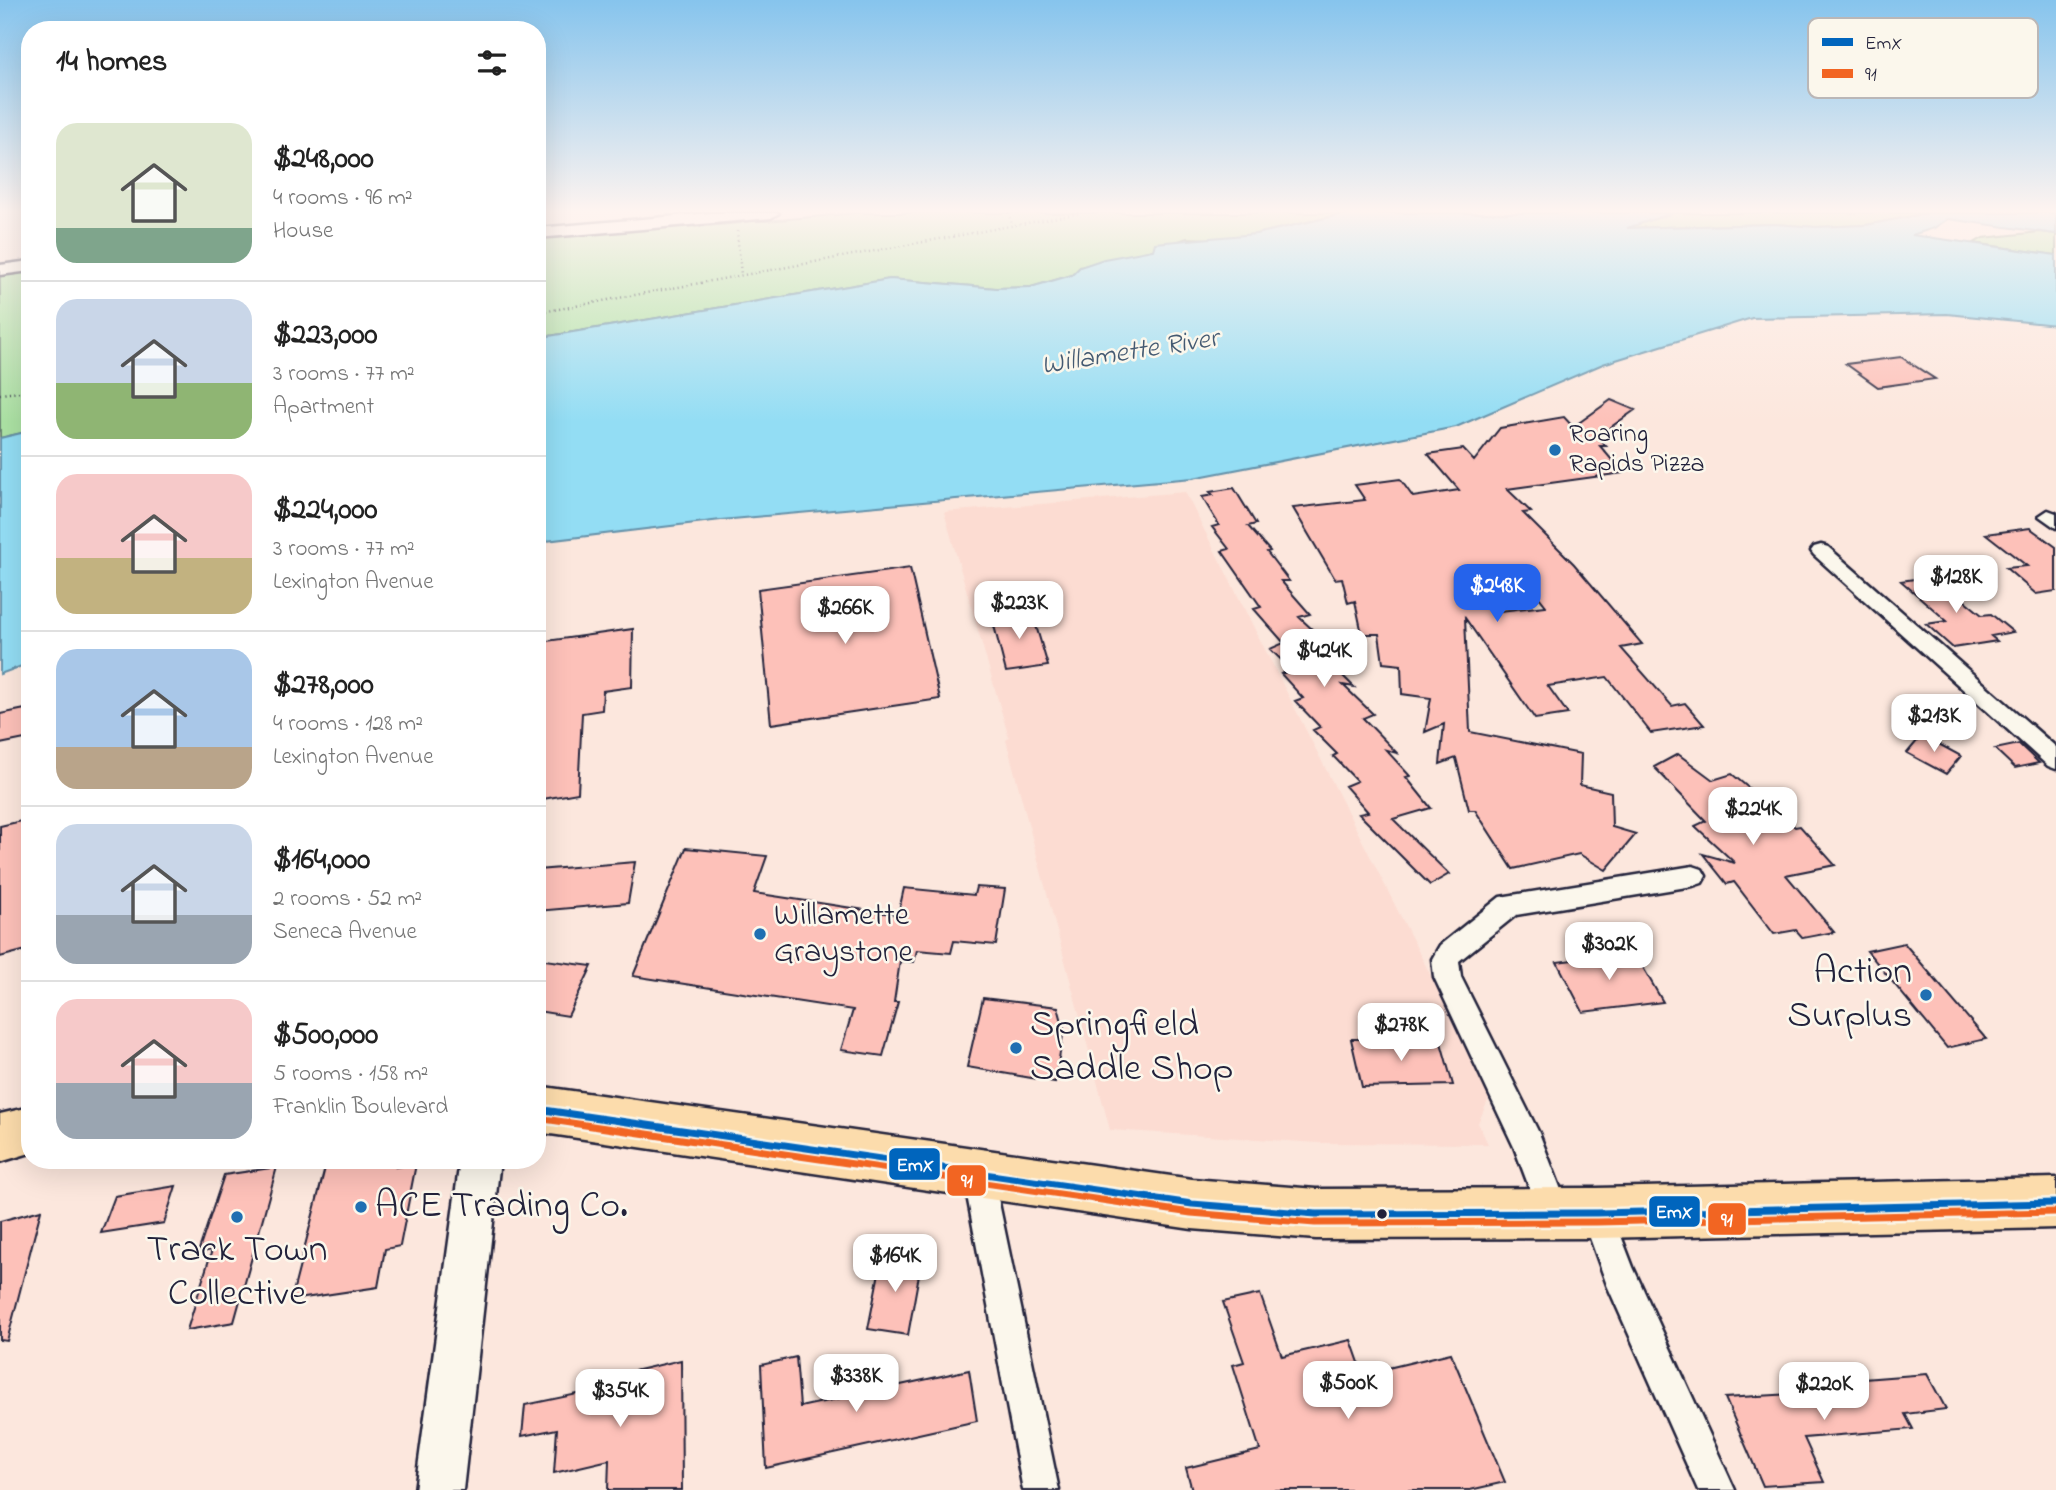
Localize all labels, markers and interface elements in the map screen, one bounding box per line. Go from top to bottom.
legend [1808,18,2038,98]
text: EmX [1865,31,1902,58]
text: 14 homes [56,41,167,85]
icon: filters [473,44,511,82]
text: 91 [1865,62,1877,89]
text: $248,000 [273,138,374,182]
icon: home [112,151,196,235]
text: 4 rooms · 96 m² [273,182,413,215]
text: House [273,215,333,248]
text: $223,000 [273,314,377,358]
water label: Willamette River [1039,318,1225,387]
icon: home [112,327,196,411]
text: 3 rooms · 77 m² [273,358,415,391]
text: Apartment [273,391,374,424]
place label: Roaring Rapids Pizza [1569,416,1705,484]
marker: Roaring Rapids Pizza [1547,442,1563,458]
text: $224,000 [273,489,377,533]
icon: home [112,502,196,586]
text: 3 rooms · 77 m² [273,533,415,566]
pin: $128K [1907,556,2005,615]
text: $128K [1930,561,1982,594]
pin: $248K [1448,564,1546,624]
text: Lexington Avenue [273,566,434,599]
text: $248K [1470,570,1524,603]
pin: $223K [970,582,1068,641]
pin: $266K [796,586,894,646]
text: $223K [990,587,1048,620]
text: $266K [817,592,873,625]
pin: $424K [1275,630,1373,689]
text: $424K [1296,635,1352,668]
text: $278,000 [273,664,374,708]
icon: home [112,677,196,761]
pin: $213K [1885,694,1983,754]
text: $213K [1907,700,1961,733]
text: 4 rooms · 128 m² [273,708,423,741]
text: Lexington Avenue [273,741,434,774]
pin: $224K [1704,788,1802,847]
text: $224K [1724,793,1782,826]
text: $164,000 [273,839,370,883]
icon: home [112,852,196,936]
text: 2 rooms · 52 m² [273,883,422,916]
place label: Willamette Graystone [774,893,914,977]
text: Seneca Avenue [273,916,417,949]
pin: $302K [1560,922,1658,982]
marker: Willamette Graystone [752,926,768,942]
text: $302K [1581,928,1637,961]
place label: Action Surplus [1787,945,1912,1045]
marker: Action Surplus [1918,987,1934,1003]
place label: Springfield Saddle Shop [1030,998,1233,1098]
pin: $278K [1352,1004,1450,1063]
text: $278K [1374,1009,1428,1042]
text: $500,000 [273,1014,378,1058]
icon: home [112,1027,196,1111]
marker: Springfield Saddle Shop [1008,1040,1024,1056]
text: 5 rooms · 158 m² [273,1058,428,1091]
text: Franklin Boulevard [273,1091,448,1124]
line badge: EmX [888,1147,941,1181]
text: EmX [896,1153,934,1180]
line badge: 91 [946,1164,987,1197]
text: 91 [960,1169,973,1196]
place label: ACE Trading Co. [375,1179,628,1235]
line badge: EmX [1648,1195,1701,1228]
marker: ACE Trading Co. [353,1199,369,1215]
text: EmX [1655,1200,1693,1227]
line badge: 91 [1707,1202,1747,1236]
unlabelled marker [1375,1207,1389,1221]
text: 91 [1720,1208,1733,1235]
marker: Track Town Collective [229,1209,245,1225]
place label: Track Town Collective [147,1223,327,1323]
pin: $164K [846,1234,944,1294]
text: $164K [869,1240,921,1273]
pin: $338K [807,1354,905,1414]
text: $338K [830,1360,882,1393]
pin: $500K [1299,1362,1397,1421]
pin: $220K [1775,1362,1873,1422]
text: $500K [1319,1367,1377,1400]
text: $220K [1795,1368,1853,1401]
pin: $354K [571,1370,669,1429]
text: $354K [591,1375,649,1408]

